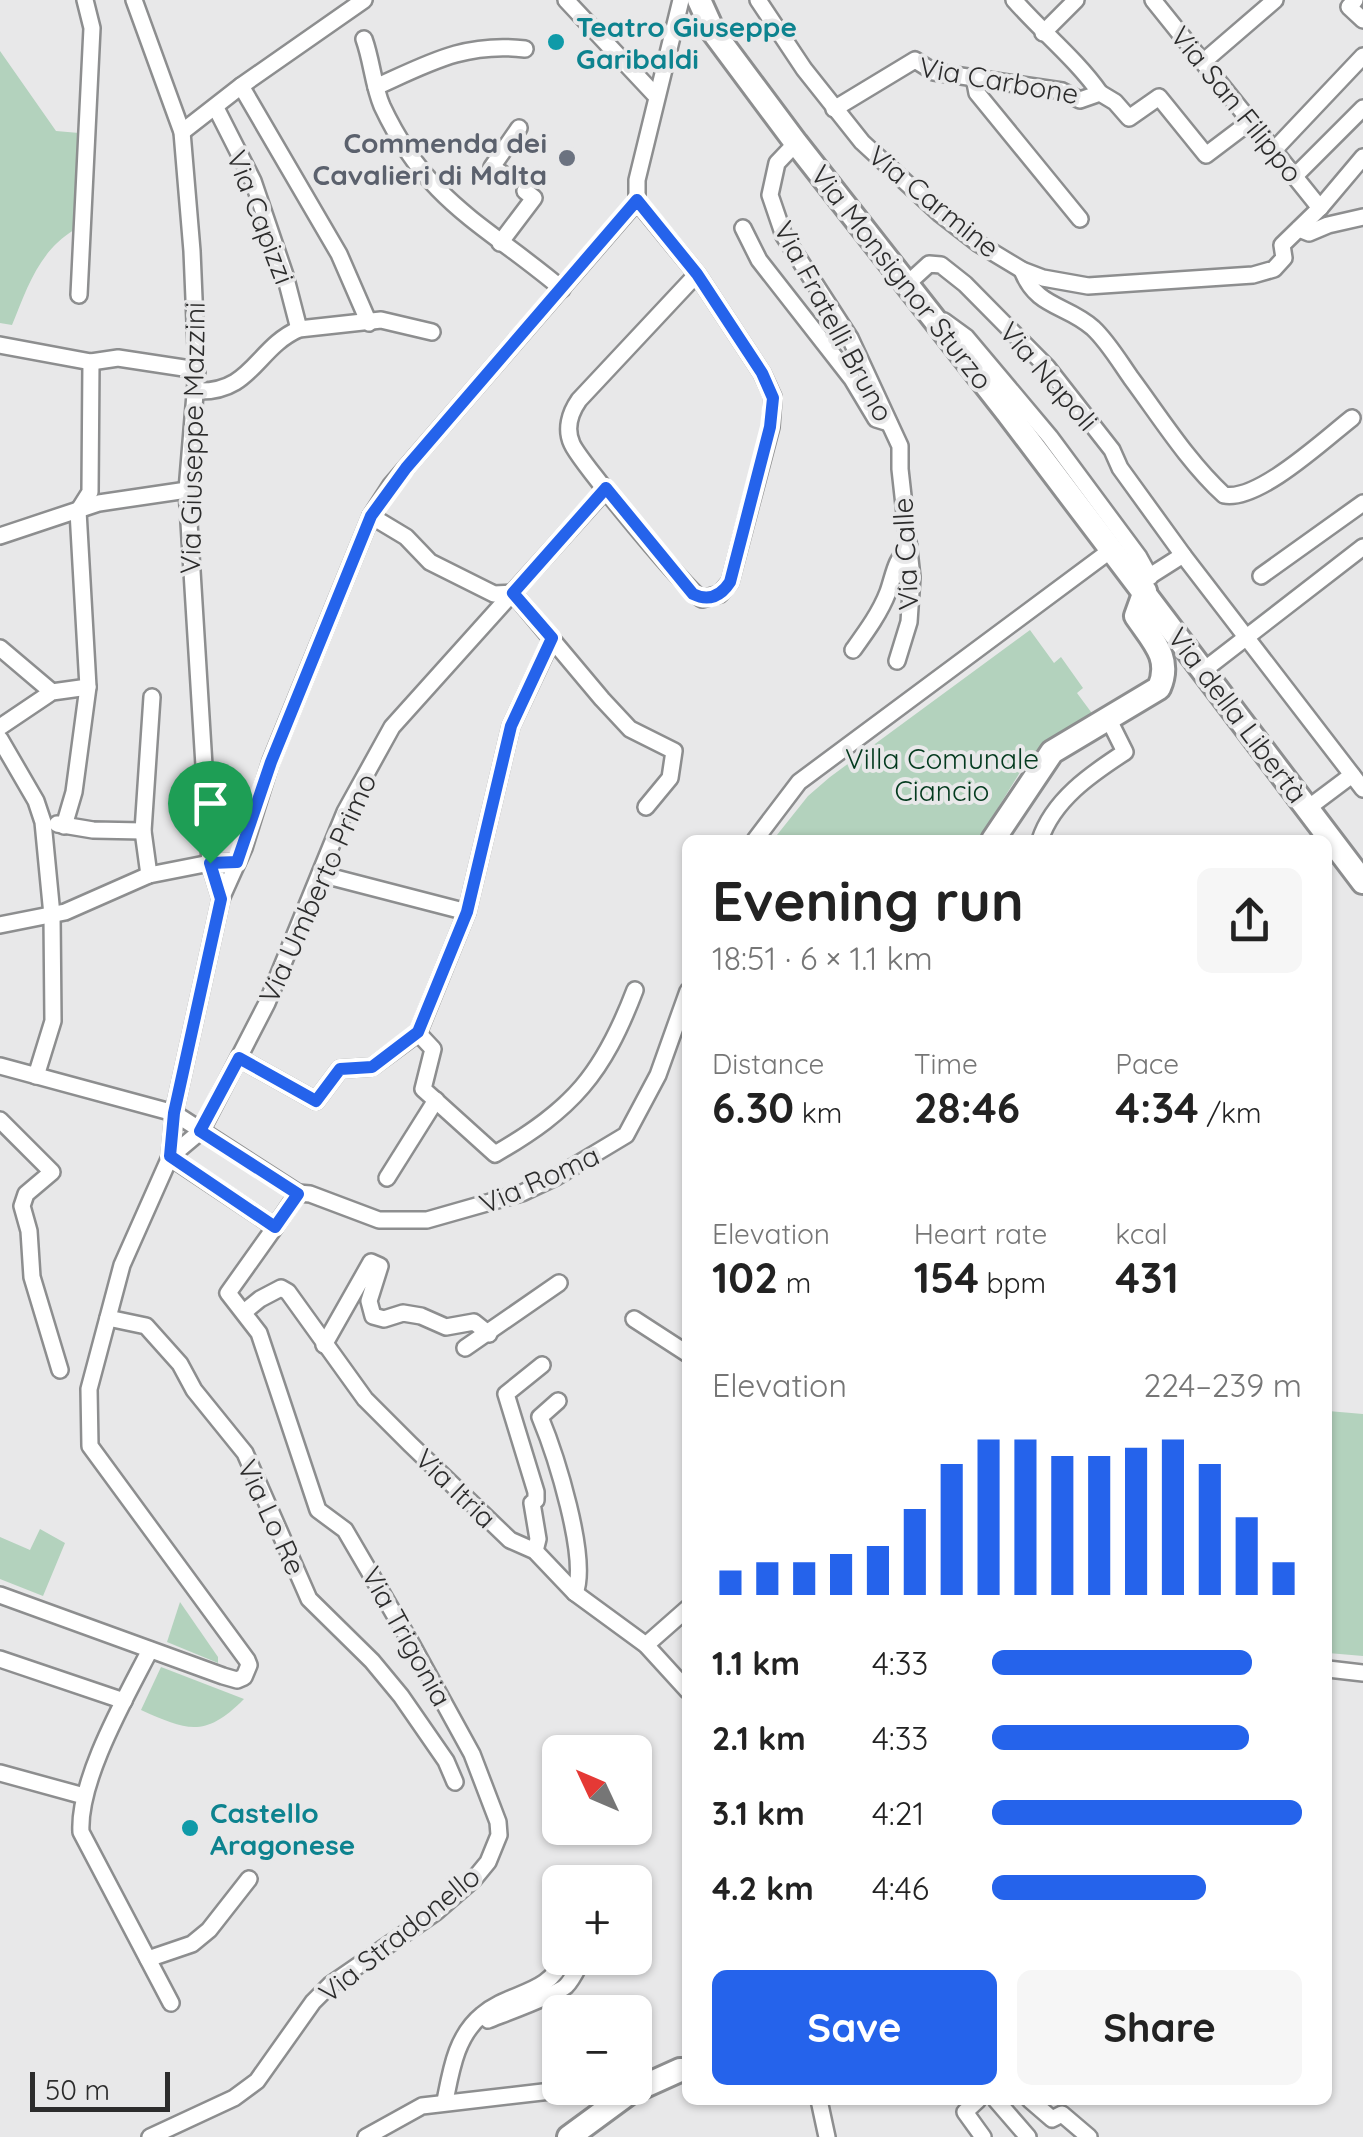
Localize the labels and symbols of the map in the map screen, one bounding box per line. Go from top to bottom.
place label: Teatro Giuseppe Garibaldi [576,9,797,76]
street label: Via San Filippo [1163,19,1311,189]
marker: Teatro Giuseppe Garibaldi [545,31,567,53]
street label: Via Carbone [917,49,1081,111]
place label: Commenda dei Cavalieri di Malta [313,125,547,192]
street label: Via Carmine [861,137,1007,265]
street label: Via Capizzi [220,145,302,289]
marker: Commenda dei Cavalieri di Malta [556,147,578,169]
street label: Via Monsignor Sturzo [803,158,1001,396]
street label: Via Fratelli Bruno [766,215,902,427]
street label: Via Giuseppe Mazzini [172,302,212,574]
street label: Via Napoli [992,314,1106,438]
street label: Via Calle [885,497,925,611]
street label: Via della Libertà [1161,620,1315,810]
park label: Villa Comunale Ciancio [845,741,1039,808]
pin [168,761,253,864]
street label: Via Umberto Primo [251,768,383,1008]
street label: Via Roma [474,1137,604,1221]
street label: Via Itria [408,1441,504,1535]
street label: Via Lo Re [230,1454,314,1580]
street label: Via Trigonia [354,1560,460,1712]
north arrow [542,1735,652,1845]
place label: Castello Aragonese [210,1795,355,1862]
marker: Castello Aragonese [179,1817,201,1839]
street label: Via Stradonello [311,1858,487,2010]
scale bar [30,2067,170,2112]

